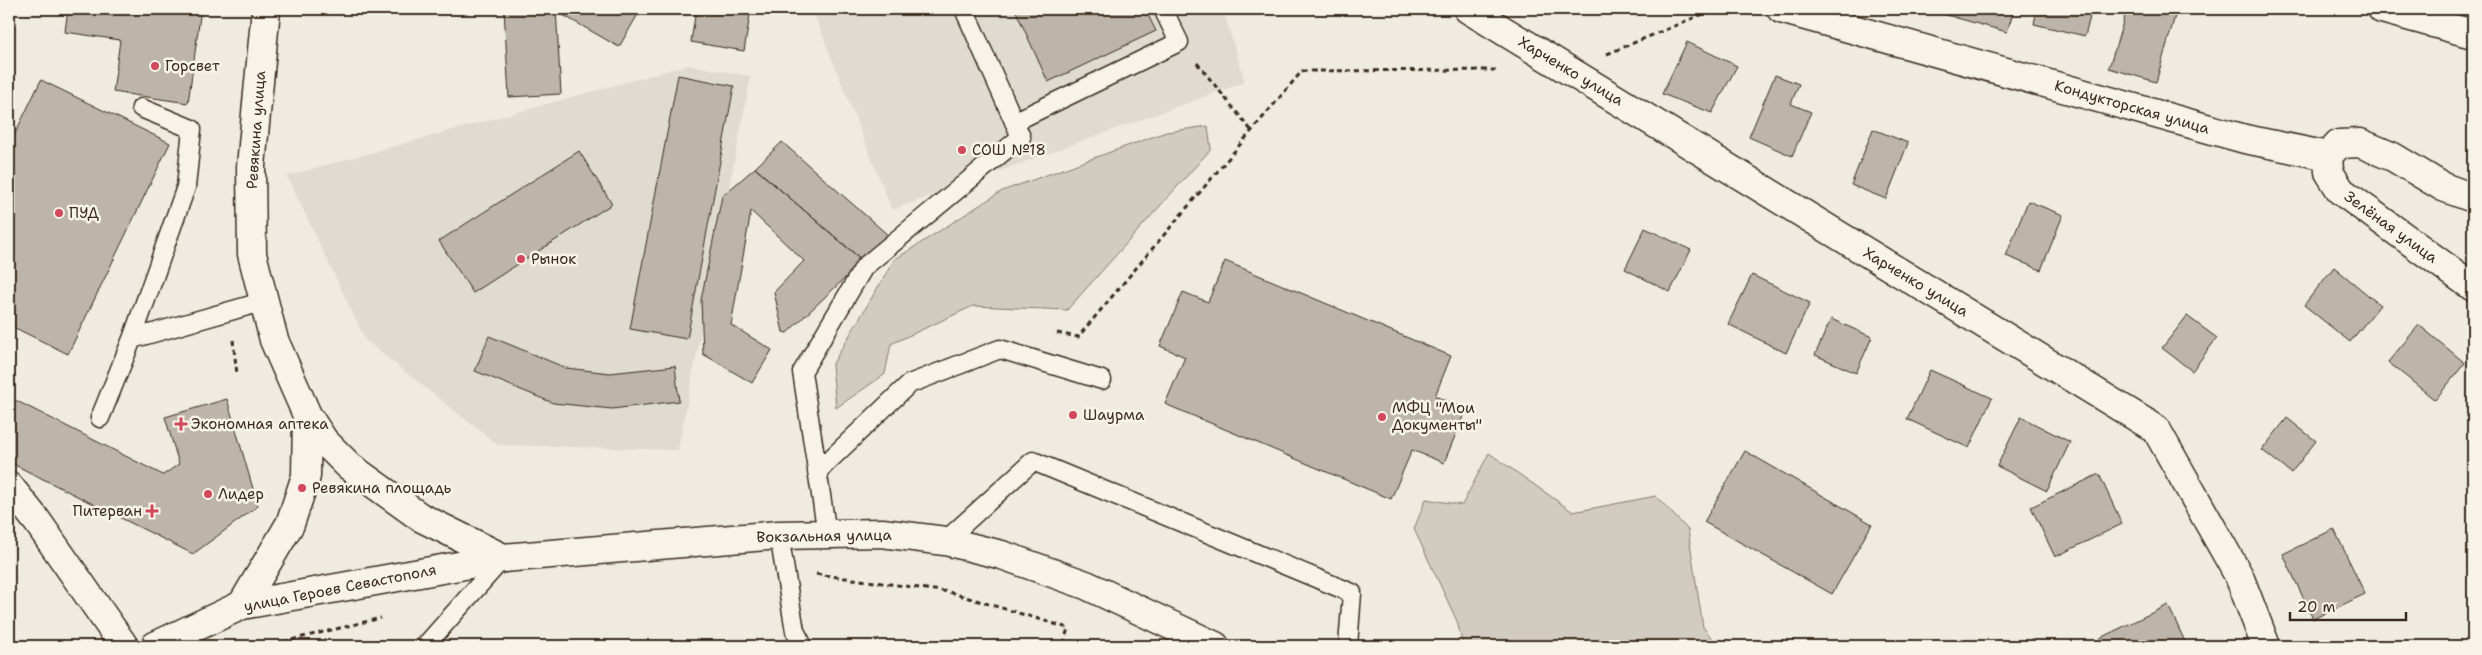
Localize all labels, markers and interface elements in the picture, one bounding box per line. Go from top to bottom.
street label: Харченко улица [1515,32,1628,111]
place label: Горсвет [165,56,220,76]
marker: Горсвет [149,60,161,72]
street label: Ревякина улица [242,69,270,190]
street label: Кондукторская улица [2052,75,2212,139]
place label: СОШ №18 [972,140,1046,160]
marker: СОШ №18 [956,144,968,156]
street label: Зелёная улица [2340,186,2442,268]
place label: ПУД [69,203,100,223]
marker: ПУД [53,207,65,219]
street label: Харченко улица [1860,243,1973,322]
place label: Рынок [531,249,576,269]
marker: Рынок [515,253,527,265]
place label: МФЦ "Мои Документы" [1392,398,1482,435]
place label: Шаурма [1083,405,1145,425]
marker: Шаурма [1067,409,1079,421]
marker: МФЦ "Мои Документы" [1376,411,1388,423]
place label: Экономная аптека [191,414,329,434]
marker: Экономная аптека [175,418,187,430]
place label: Ревякина площадь [312,478,452,498]
marker: Ревякина площадь [296,482,308,494]
place label: Лидер [218,484,264,504]
marker: Лидер [202,488,214,500]
place label: Питерван [73,501,142,521]
marker: Питерван [146,505,158,517]
street label: Вокзальная улица [756,525,892,547]
street label: улица Героев Севастополя [242,560,438,616]
scale bar [2290,590,2406,622]
text: 20 m [2297,597,2336,617]

